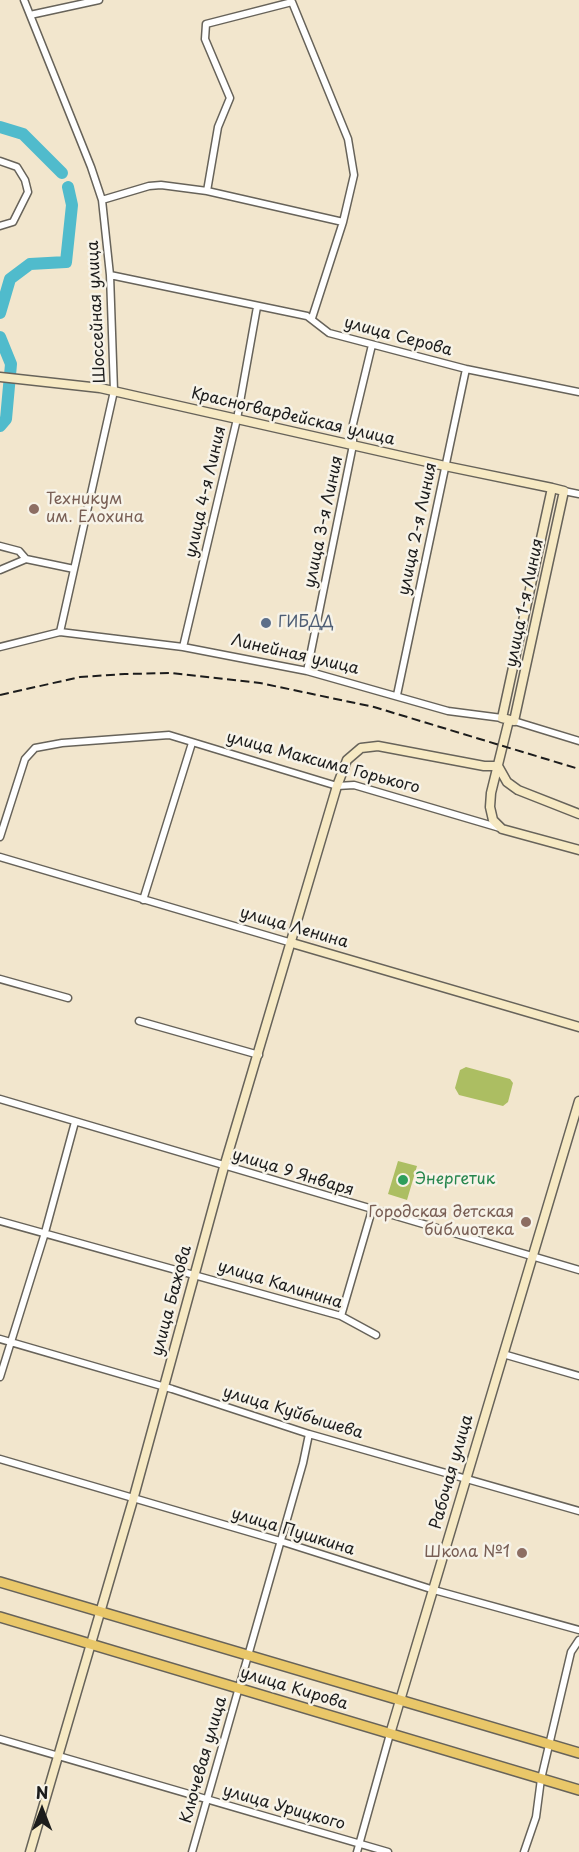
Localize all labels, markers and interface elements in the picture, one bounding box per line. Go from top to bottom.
street label: Шоссейная улица [84,240,110,384]
street label: улица Серова [342,313,454,361]
street label: Красногвардейская улица [189,384,397,450]
street label: улица 4-я Линия [182,424,230,560]
street label: улица 3-я Линия [301,454,347,590]
street label: улица 2-я Линия [395,461,441,597]
place label: Техникум им. Елохина [46,490,144,528]
marker: Техникум им. Елохина [27,502,41,516]
street label: улица 1-я Линия [502,537,548,669]
place label: ГИБДД [278,613,334,633]
marker: ГИБДД [259,616,273,630]
street label: Линейная улица [229,631,361,679]
street label: улица Максима Горького [224,728,422,798]
street label: улица Ленина [238,903,350,953]
street label: улица 9 Января [230,1145,356,1201]
place label: Энергетик [415,1170,495,1190]
marker: Энергетик [396,1173,410,1187]
place label: Городская детская библиотека [368,1203,514,1241]
marker: Городская детская библиотека [519,1215,533,1229]
street label: улица Бажова [148,1244,196,1358]
street label: улица Калинина [215,1257,345,1313]
street label: улица Куйбышева [221,1383,365,1443]
street label: Рабочая улица [426,1413,478,1531]
street label: улица Пушкина [229,1504,357,1560]
place label: Школа №1 [424,1543,510,1563]
marker: Школа №1 [515,1546,529,1560]
street label: улица Кирова [238,1663,350,1715]
street label: Ключевая улица [177,1694,231,1826]
north arrow [12,1780,72,1840]
text: N [36,1780,48,1804]
street label: улица Урицкого [221,1781,347,1835]

